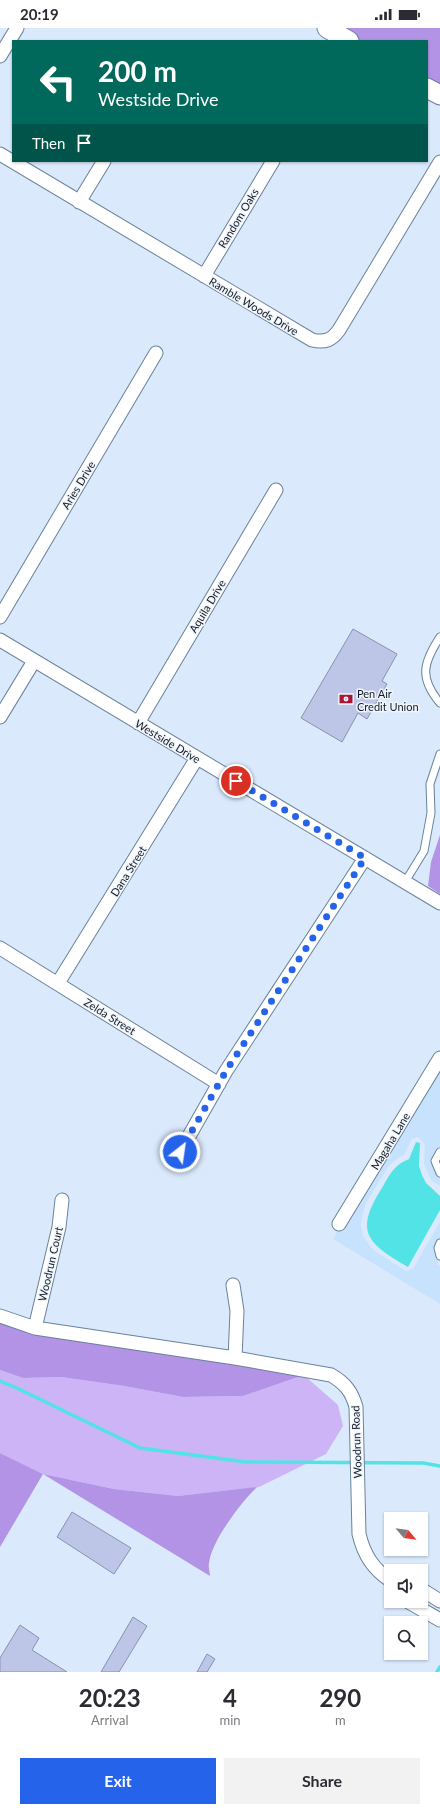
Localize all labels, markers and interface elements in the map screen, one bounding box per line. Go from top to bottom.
text: 20:19 [20,5,59,23]
text: 200 m [98,54,177,88]
icon: left [32,56,84,108]
text: Westside Drive [98,88,219,110]
icon: arrive [73,132,95,154]
text: Then [32,134,65,152]
street label: Random Oaks [215,186,261,250]
street label: Ramble Woods Drive [207,274,301,338]
street label: Aries Drive [59,458,97,511]
street label: Aquila Drive [186,577,228,635]
place label: Pen Air Credit Union [357,687,419,713]
bank icon: Pen Air Credit Union [338,691,354,707]
street label: Westside Drive [133,716,203,766]
pin [219,764,253,798]
icon: arrive [225,770,247,792]
street label: Dana Street [107,843,149,899]
street label: Zelda Street [82,995,138,1037]
street label: Magaha Lane [368,1110,412,1172]
position arrow [159,1131,201,1173]
street label: Woodrun Court [35,1225,65,1303]
street label: Woodrun Road [348,1405,364,1479]
north arrow [384,1512,428,1556]
map controls [384,1512,428,1660]
button: sound [384,1564,428,1608]
button: search [384,1616,428,1660]
text: 20:23 [79,1683,141,1712]
text: 4 [223,1683,237,1712]
text: 290 [319,1683,361,1712]
text: Arrival [91,1712,128,1728]
text: min [220,1712,241,1728]
text: m [335,1712,346,1728]
button: Exit [20,1758,216,1804]
button: Share [224,1758,420,1804]

